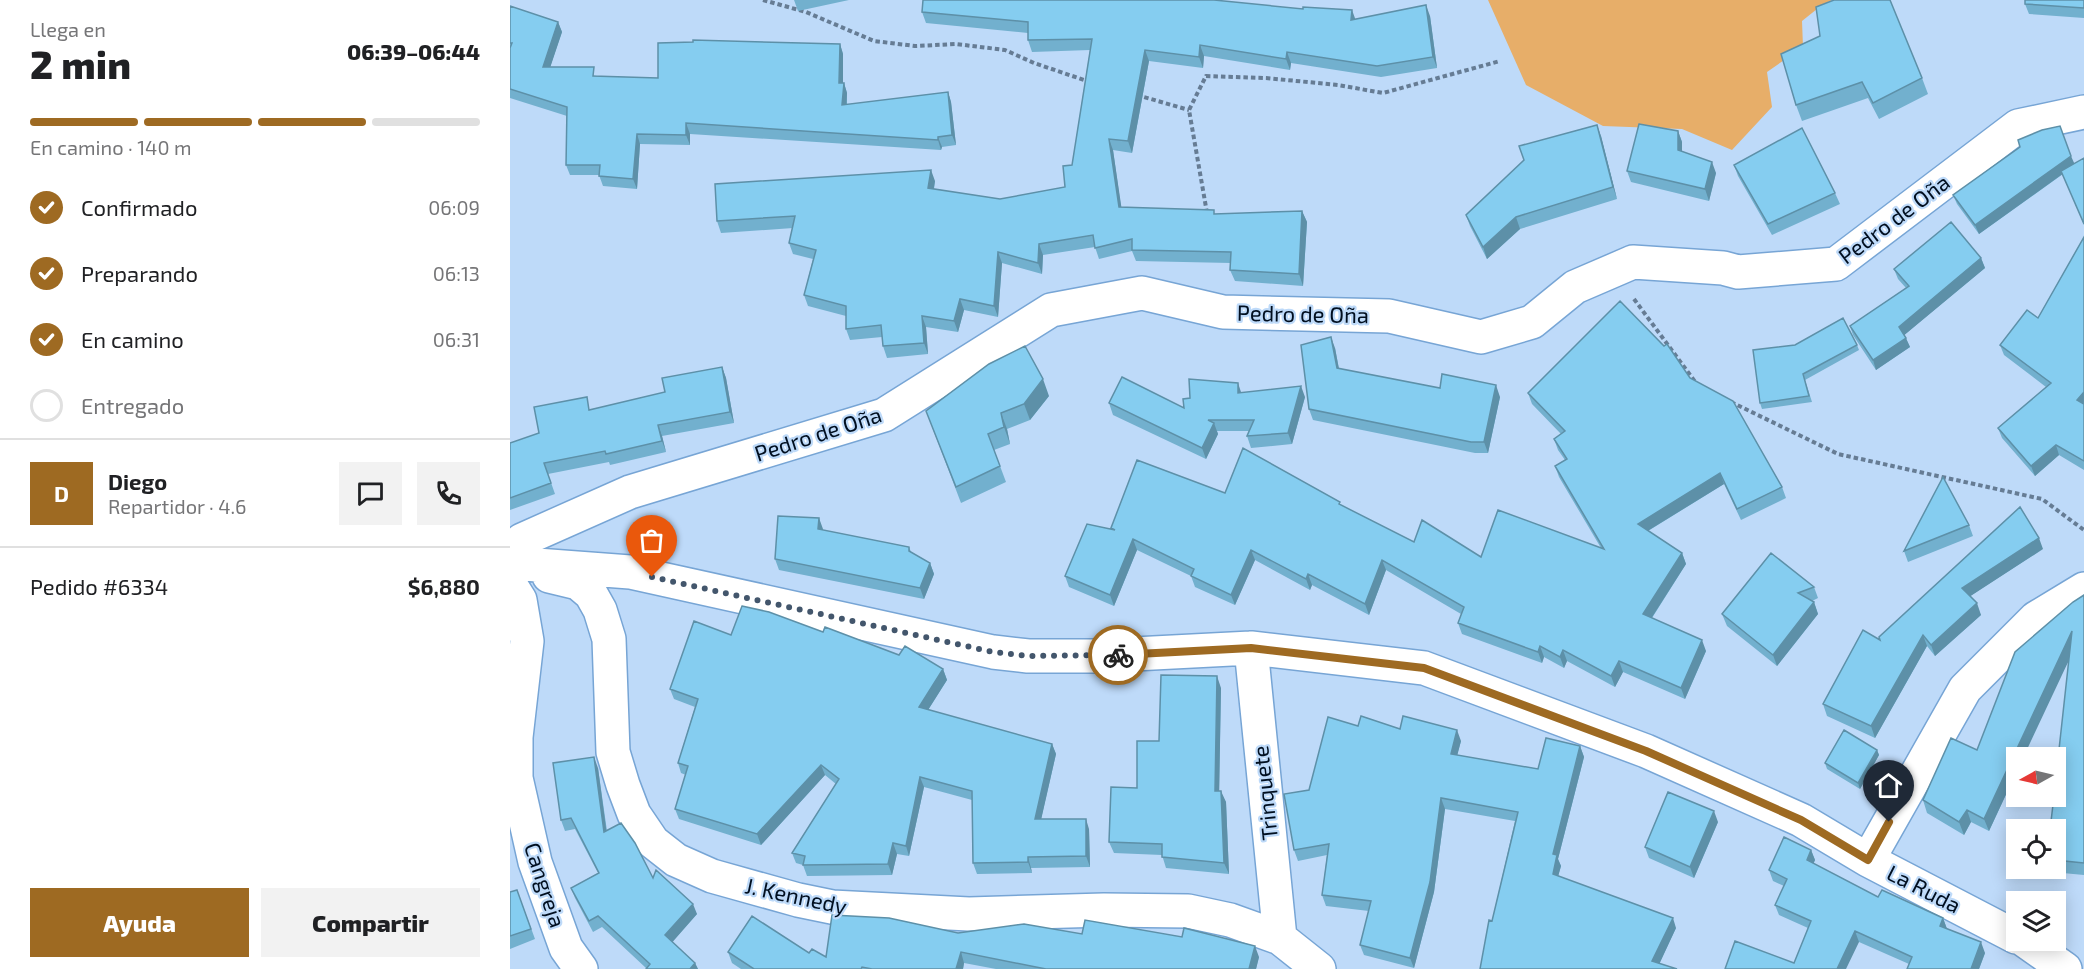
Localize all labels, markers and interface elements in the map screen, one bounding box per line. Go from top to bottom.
text: Llega en [30,17,106,41]
text: 06:39–06:44 [347,38,480,64]
text: 2 min [30,40,131,87]
text: En camino · 140 m [30,135,191,159]
street label: Pedro de Oña [1833,168,1954,268]
icon: check [30,191,63,224]
text: Confirmado [81,194,197,220]
text: 06:09 [428,195,480,219]
icon: check [30,257,63,290]
text: Preparando [81,260,198,286]
text: 06:13 [433,261,480,285]
street label: Pedro de Oña [1237,299,1369,327]
icon: check [30,323,63,356]
text: En camino [81,326,184,352]
text: 06:31 [433,327,480,351]
text: Entregado [81,392,184,418]
street label: Pedro de Oña [751,400,885,466]
button: chat [339,462,402,525]
button: phone [417,462,480,525]
text: Diego [108,468,167,494]
text: D [54,480,69,506]
text: Repartidor · 4.6 [108,494,247,518]
pin [626,515,677,577]
icon: bag [635,524,668,557]
text: Pedido #6334 [30,573,168,599]
text: $6,880 [408,573,480,599]
courier [1088,625,1148,685]
icon: bike [1102,639,1135,672]
street label: Trinquete [1246,745,1282,842]
north arrow [2006,747,2066,807]
map controls [2006,747,2066,951]
pin [1863,760,1914,822]
icon: home [1872,769,1905,802]
button: locate [2006,819,2066,879]
street label: Cangreja [519,839,572,931]
street label: La Ruda [1883,859,1966,918]
street label: J. Kennedy [743,872,850,919]
button: Ayuda [30,888,249,957]
button: Compartir [261,888,480,957]
button: layers [2006,891,2066,951]

